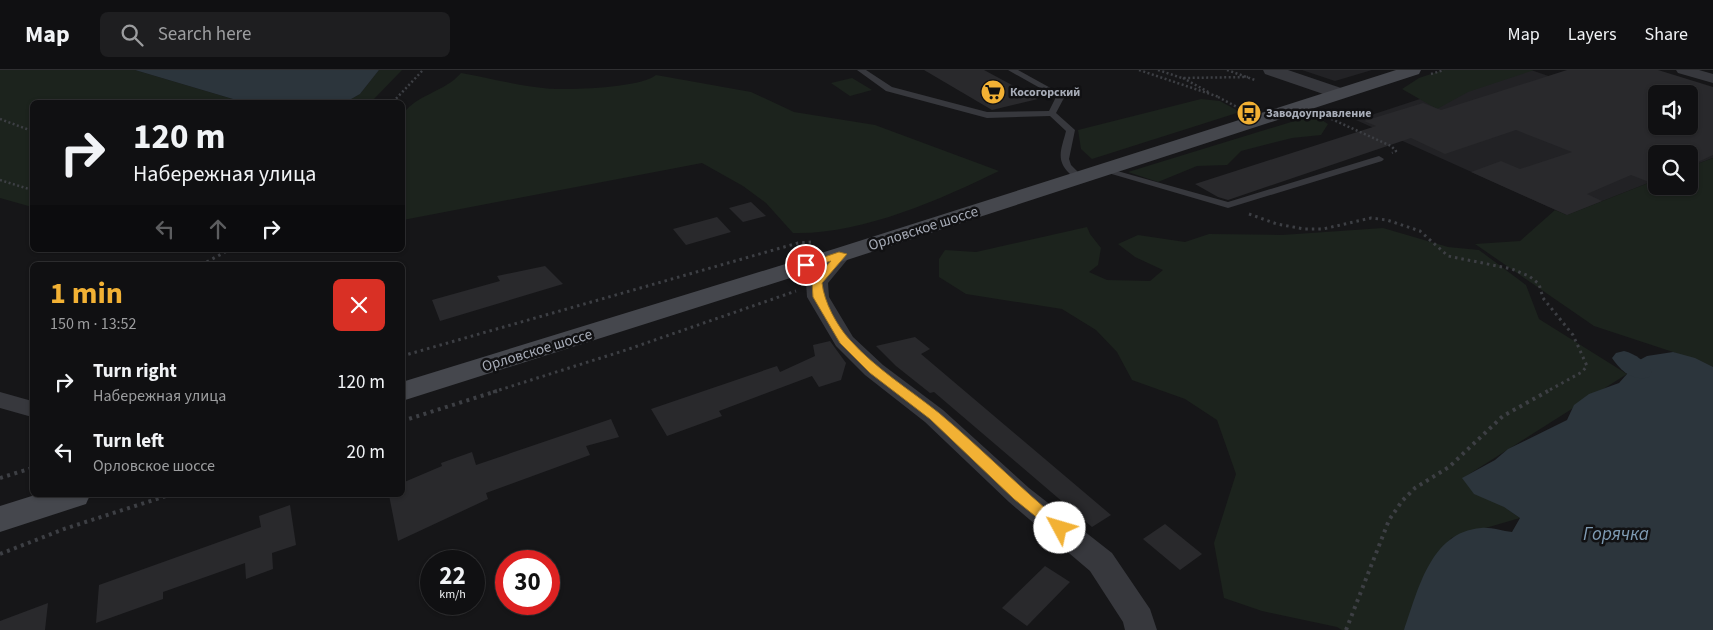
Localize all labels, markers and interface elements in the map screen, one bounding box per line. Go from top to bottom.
search box [100,12,450,57]
text: Map [25,17,70,52]
icon: search [118,21,146,49]
text: Search here [158,21,251,48]
text: Map [1508,22,1540,47]
text: Layers [1568,22,1617,47]
text: Share [1645,22,1688,47]
supermarket icon: Косогорский [980,79,1006,105]
place label: Косогорский [1010,84,1080,101]
map controls [1648,85,1698,195]
button: sound [1648,85,1698,135]
bus stop icon: Заводоуправление [1236,100,1262,126]
place label: Заводоуправление [1266,105,1371,122]
text: 120 m [133,112,225,162]
icon: right [50,120,115,185]
button: search [1648,145,1698,195]
text: Набережная улица [133,158,316,190]
street label: Орловское шоссе [865,201,981,256]
icon: left [151,215,179,243]
icon: ahead [204,215,232,243]
icon: right [257,215,285,243]
pin [785,244,827,286]
icon: arrive [792,251,820,279]
text: 1 min [50,272,123,315]
button: close [333,279,385,331]
text: 150 m · 13:52 [50,313,137,335]
street label: Орловское шоссе [479,324,595,377]
text: Turn right [93,358,177,385]
icon: right [50,368,78,396]
text: 120 m [337,369,385,396]
text: Набережная улица [93,385,226,407]
text: Turn left [93,428,164,455]
icon: left [50,438,78,466]
text: 20 m [347,439,385,466]
text: Орловское шоссе [93,455,215,477]
position arrow [1033,501,1085,553]
water label: Горячка [1583,521,1649,548]
speed limit sign: 30 [495,550,560,615]
text: 22 [439,558,466,594]
text: km/h [439,586,466,603]

